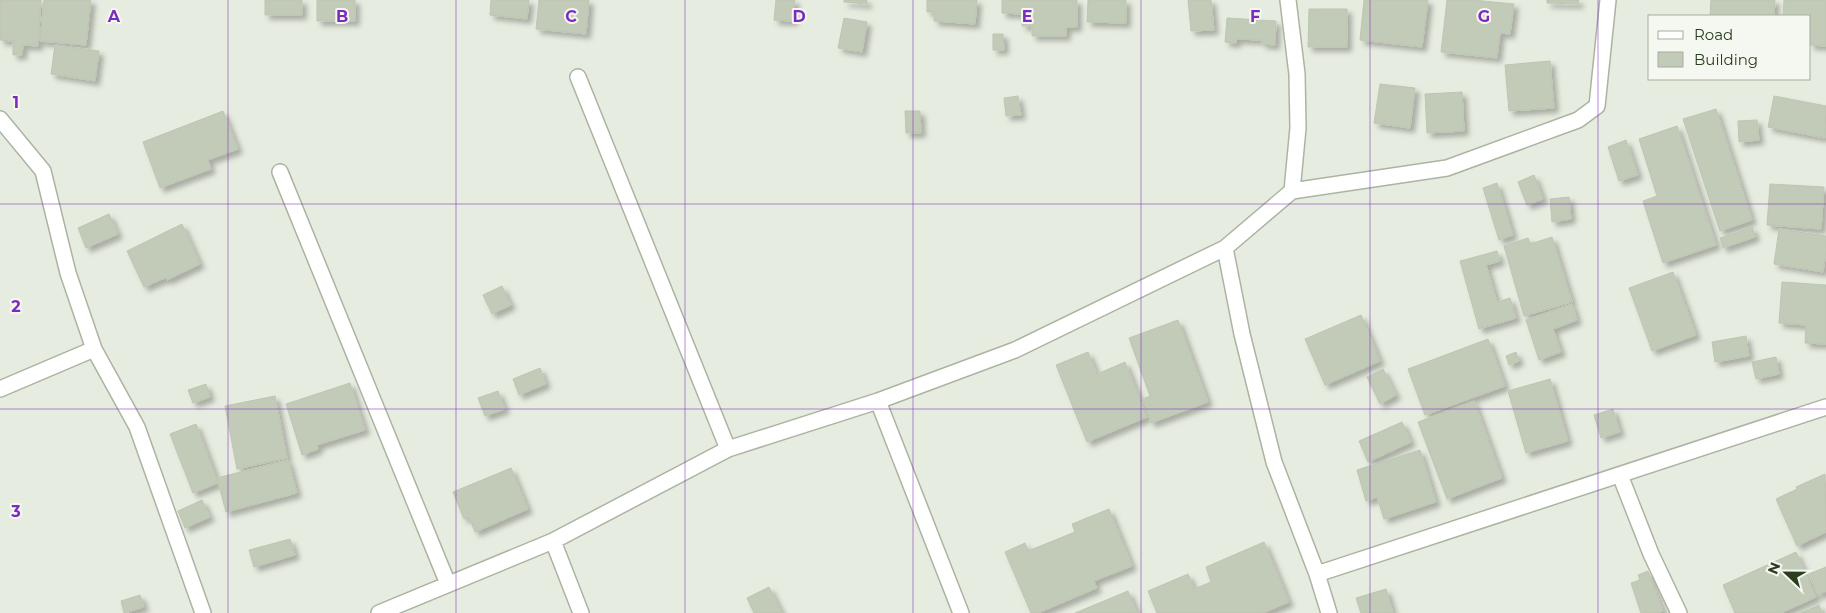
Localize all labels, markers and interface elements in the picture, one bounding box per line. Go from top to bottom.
text: A [107,7,121,26]
text: B [336,7,348,26]
text: C [565,7,577,26]
text: D [792,7,806,26]
text: E [1022,7,1032,26]
text: F [1250,7,1260,26]
text: G [1478,7,1490,26]
legend [1648,15,1811,80]
text: Road [1694,25,1733,44]
text: Building [1694,50,1758,69]
text: 1 [13,93,19,112]
text: 2 [11,297,21,316]
text: 3 [10,502,21,521]
north arrow [1761,548,1811,598]
text: N [1763,560,1784,577]

